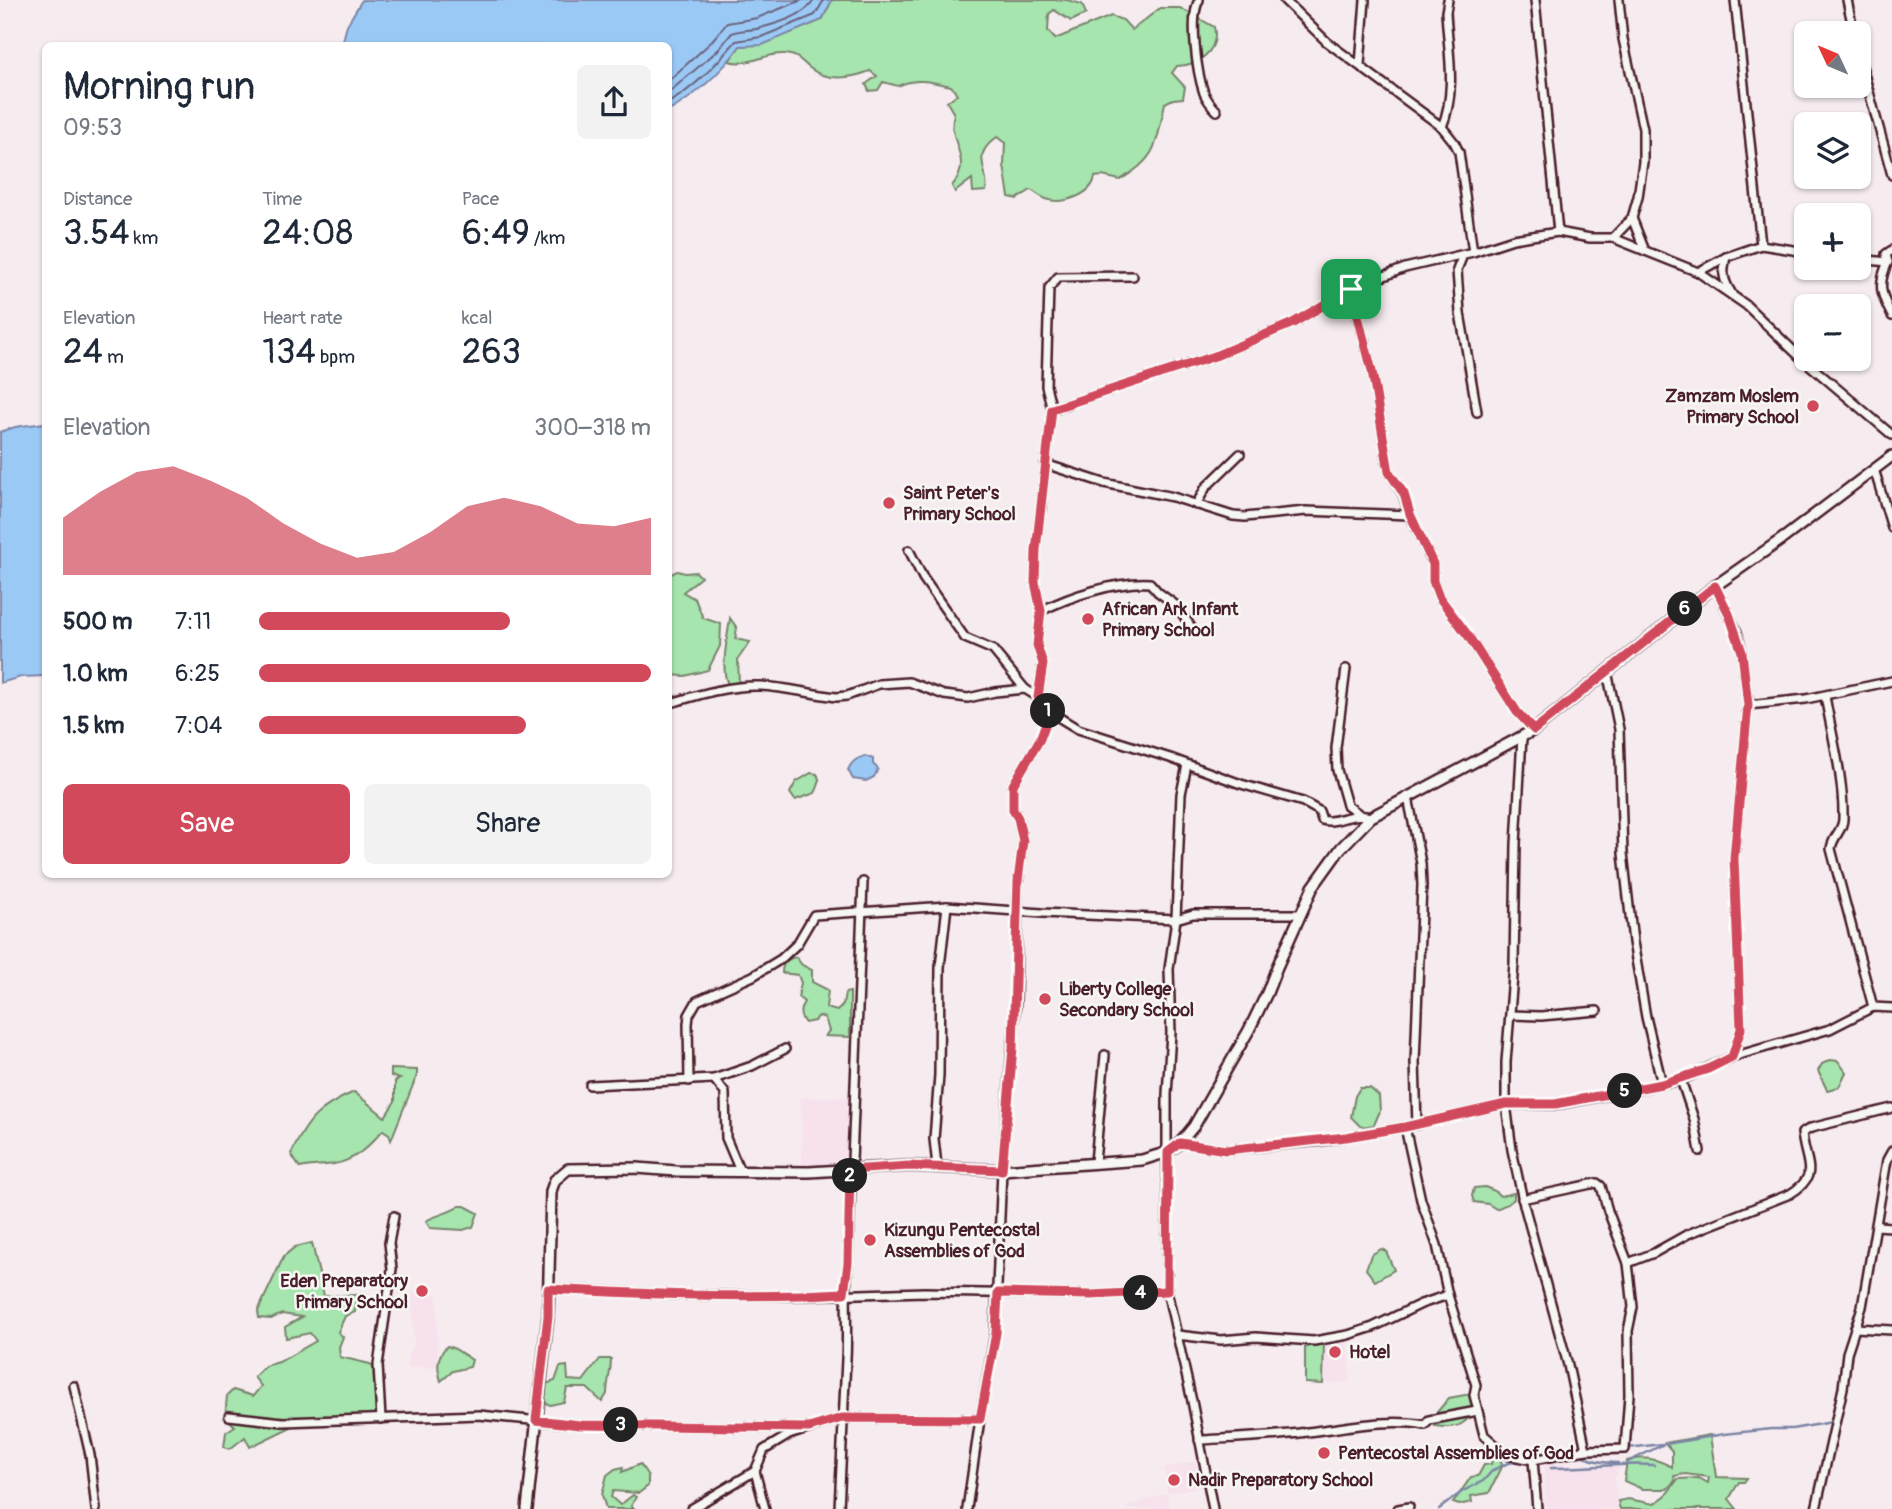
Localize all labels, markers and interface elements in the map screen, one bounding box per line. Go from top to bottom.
north arrow [1794,21,1871,98]
map controls [1794,21,1871,371]
text: Morning run [63,63,255,111]
button: share [577,65,651,139]
button: layers [1794,112,1871,189]
text: 09:53 [63,113,122,142]
text: Distance [63,187,132,211]
text: Time [262,187,302,211]
text: Pace [462,187,499,211]
button: + [1794,203,1871,280]
text: 3.54 [63,211,129,255]
text: 24:08 [262,211,353,255]
text: 6:49 [462,211,530,255]
text: km [129,226,158,250]
text: /km [530,226,565,250]
pin [1321,259,1381,319]
icon: arrive [1332,270,1370,308]
button: − [1794,294,1871,371]
text: Elevation [63,306,135,330]
text: Heart rate [262,306,342,330]
text: kcal [462,306,493,330]
text: 24 [63,330,103,374]
text: 134 [262,330,316,374]
text: 263 [462,330,521,374]
text: m [103,345,124,369]
text: bpm [316,345,355,369]
place label: Zamzam Moslem Primary School [1665,385,1799,429]
marker: Zamzam Moslem Primary School [1805,398,1821,414]
text: Elevation [63,413,151,442]
text: 300–318 m [534,413,651,442]
place label: Saint Peter's Primary School [903,482,1016,526]
marker: Saint Peter's Primary School [881,495,897,511]
pin: 6 [1668,592,1702,626]
text: 6 [1679,596,1690,620]
place label: African Ark Infant Primary School [1102,598,1239,642]
text: 500 m [63,607,132,636]
text: 7:11 [175,607,211,636]
marker: African Ark Infant Primary School [1080,611,1096,627]
text: 1.0 km [63,659,128,688]
text: 6:25 [175,659,220,688]
pin: 1 [1030,694,1066,728]
text: 1 [1044,698,1051,722]
text: 1.5 km [63,711,125,740]
text: 7:04 [175,711,222,740]
button: Save [63,784,350,864]
button: Share [364,784,651,864]
place label: Liberty College Secondary School [1059,978,1194,1022]
marker: Liberty College Secondary School [1037,991,1053,1007]
pin: 5 [1608,1074,1642,1108]
text: 5 [1619,1078,1630,1102]
pin: 2 [832,1158,868,1194]
text: 2 [844,1163,855,1187]
place label: Kizungu Pentecostal Assemblies of God [884,1219,1040,1263]
marker: Kizungu Pentecostal Assemblies of God [862,1232,878,1248]
place label: Eden Preparatory Primary School [280,1270,408,1314]
pin: 4 [1124,1276,1158,1310]
text: 4 [1135,1280,1146,1304]
marker: Eden Preparatory Primary School [414,1283,430,1299]
place label: Hotel [1349,1341,1390,1364]
marker: Hotel [1327,1344,1343,1360]
pin: 3 [604,1408,638,1442]
text: 3 [615,1412,626,1436]
place label: Pentecostal Assemblies of God [1338,1442,1574,1465]
marker: Pentecostal Assemblies of God [1316,1445,1332,1461]
place label: Nadir Preparatory School [1188,1469,1373,1492]
marker: Nadir Preparatory School [1166,1472,1182,1488]

